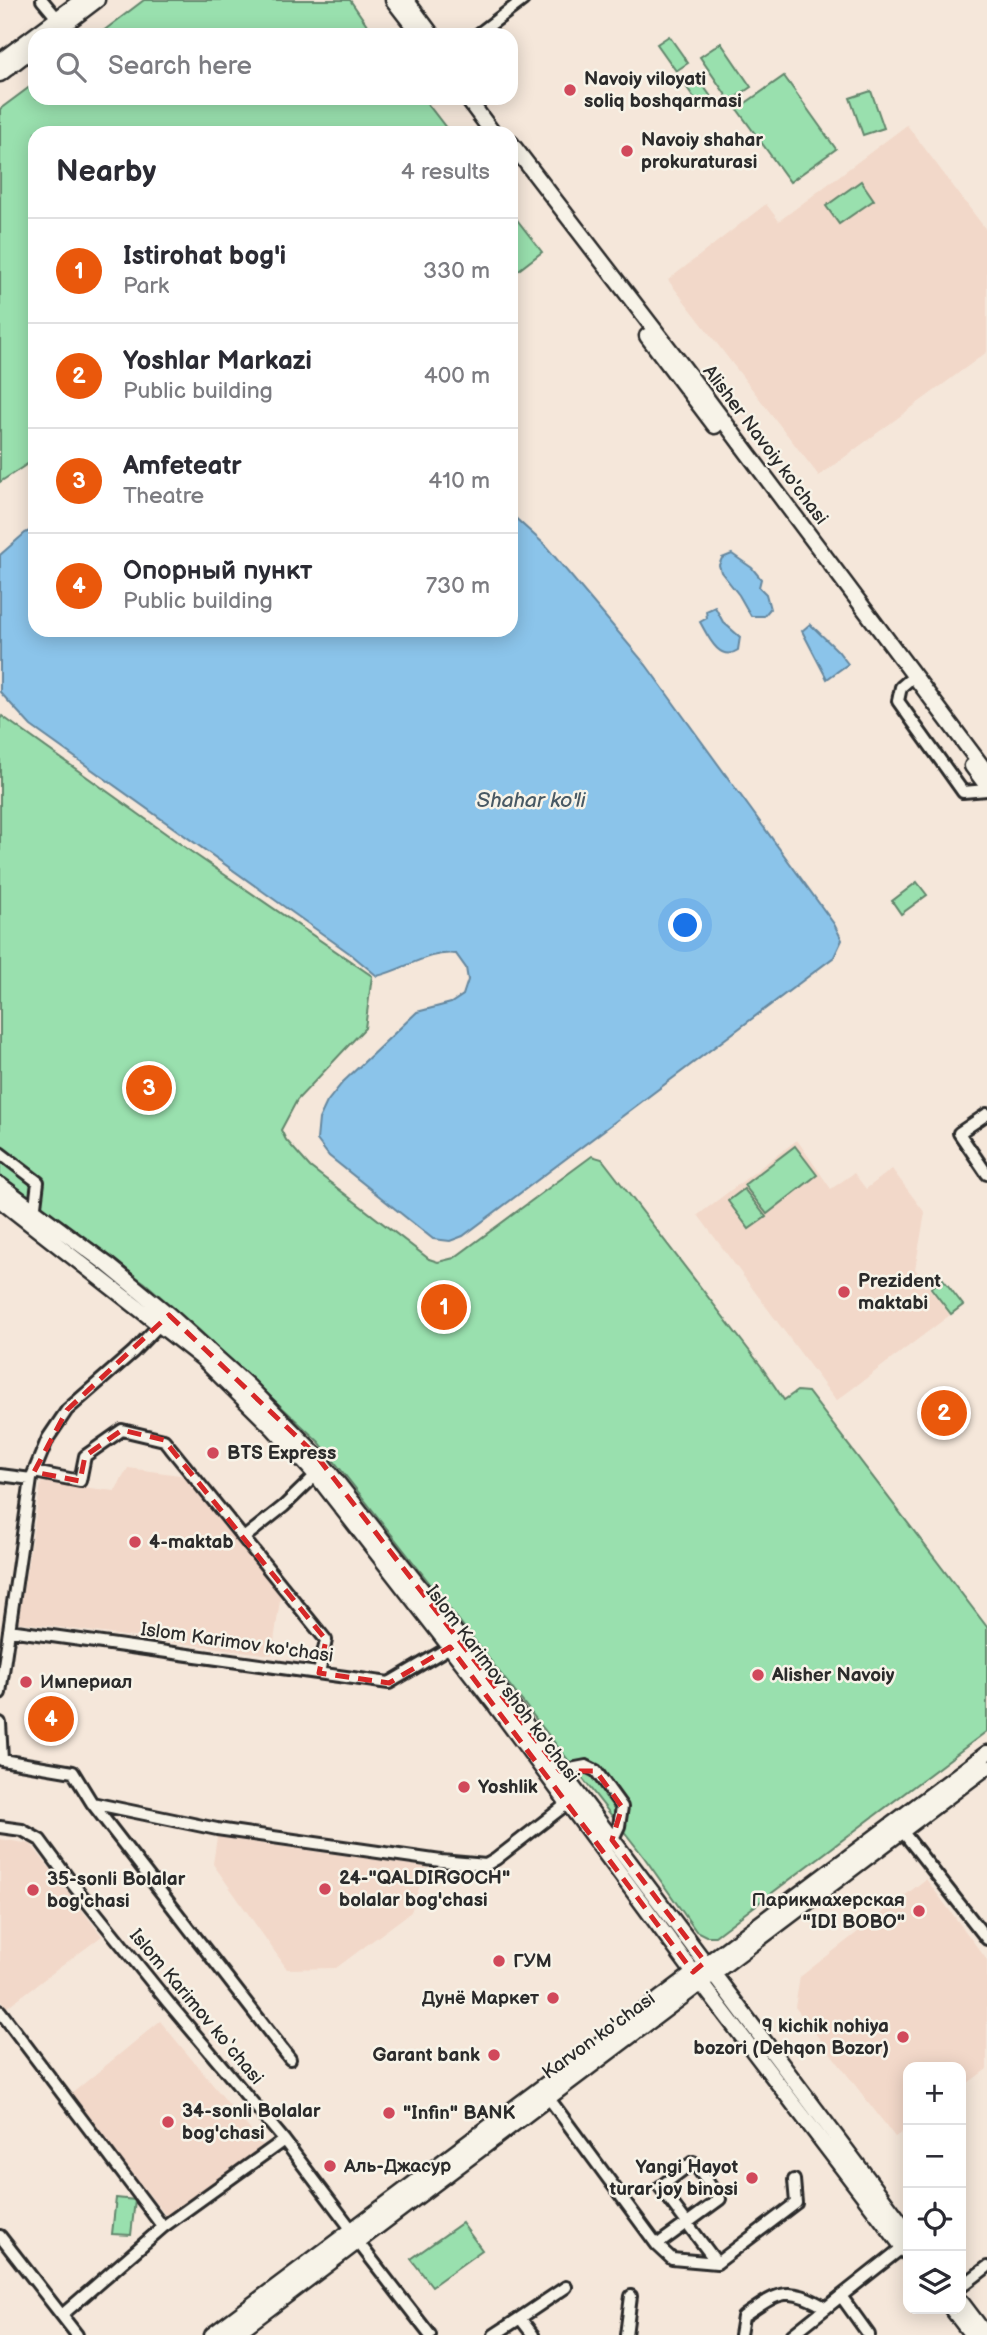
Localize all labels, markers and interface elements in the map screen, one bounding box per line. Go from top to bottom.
search box [28,28,518,105]
icon: search [52,48,90,86]
text: Search here [108,51,252,82]
place label: Navoiy viloyati soliq boshqarmasi [584,68,742,113]
marker: Navoiy viloyati soliq boshqarmasi [562,82,578,98]
place label: Navoiy shahar prokuraturasi [641,129,763,174]
marker: Navoiy shahar prokuraturasi [619,143,635,159]
text: Nearby [56,154,156,190]
text: 4 results [401,158,490,186]
text: Istirohat bog'i [123,241,286,272]
text: 1 [74,257,84,285]
text: 330 m [423,257,490,285]
text: Park [123,272,169,300]
text: Yoshlar Markazi [123,346,312,377]
street label: Alisher Navoiy ko'chasi [697,361,833,529]
text: 2 [72,362,86,390]
text: 400 m [424,362,490,390]
text: Public building [123,377,273,405]
text: Amfeteatr [123,451,242,482]
text: 3 [72,467,86,495]
text: 410 m [428,467,490,495]
text: Theatre [123,482,204,510]
text: Опорный пункт [123,556,312,587]
text: 4 [72,572,86,600]
text: 730 m [426,572,490,600]
text: Public building [123,587,273,615]
water label: Shahar ko'li [477,788,587,813]
your location [668,908,702,942]
pin: 3 [126,1062,172,1114]
place label: Prezident maktabi [858,1270,942,1315]
pin: 1 [421,1281,467,1333]
marker: Prezident maktabi [836,1284,852,1300]
pin: 2 [921,1387,967,1439]
place label: BTS Express [227,1442,336,1465]
marker: BTS Express [205,1445,221,1461]
place label: 4-maktab [149,1531,234,1554]
marker: 4-maktab [127,1534,143,1550]
street label: Islom Karimov shoh ko'chasi [420,1581,584,1787]
street label: Islom Karimov ko'chasi [139,1618,335,1668]
place label: Alisher Navoiy [771,1664,895,1687]
marker: Alisher Navoiy [750,1667,766,1683]
place label: Империал [40,1671,132,1694]
marker: Империал [18,1674,34,1690]
pin: 4 [28,1693,74,1745]
place label: Yoshlik [478,1776,538,1799]
marker: Yoshlik [456,1779,472,1795]
place label: 24-"QALDIRGOCH" bolalar bog'chasi [339,1867,510,1912]
place label: 35-sonli Bolalar bog'chasi [47,1868,186,1913]
marker: 24-"QALDIRGOCH" bolalar bog'chasi [317,1881,333,1897]
marker: 35-sonli Bolalar bog'chasi [25,1882,41,1898]
place label: Парикмахерская "IDI BOBO" [751,1889,905,1934]
marker: Парикмахерская "IDI BOBO" [911,1903,927,1919]
street label: Islom Karimov ko‘chasi [124,1925,268,2089]
place label: ГУМ [513,1950,552,1973]
marker: ГУМ [491,1953,507,1969]
place label: Дунё Маркет [422,1987,539,2010]
street label: Karvon ko'chasi [538,1987,660,2085]
marker: Дунё Маркет [545,1990,561,2006]
place label: 9 kichik nohiya bozori (Dehqon Bozor) [694,2015,889,2060]
marker: 9 kichik nohiya bozori (Dehqon Bozor) [895,2029,911,2045]
place label: Garant bank [372,2044,480,2067]
marker: Garant bank [486,2047,502,2063]
map controls [903,2062,966,2314]
button: + [903,2062,966,2125]
place label: 34-sonli Bolalar bog'chasi [182,2100,321,2145]
place label: "Infin" BANK [403,2102,516,2125]
marker: "Infin" BANK [381,2105,397,2121]
marker: 34-sonli Bolalar bog'chasi [160,2114,176,2130]
button: − [903,2125,966,2188]
place label: Аль-Джасур [343,2155,452,2178]
place label: Yangi Hayot turar joy binosi [609,2156,739,2201]
marker: Аль-Джасур [322,2158,338,2174]
marker: Yangi Hayot turar joy binosi [744,2170,760,2186]
button: locate [903,2188,966,2251]
button: layers [903,2251,966,2314]

